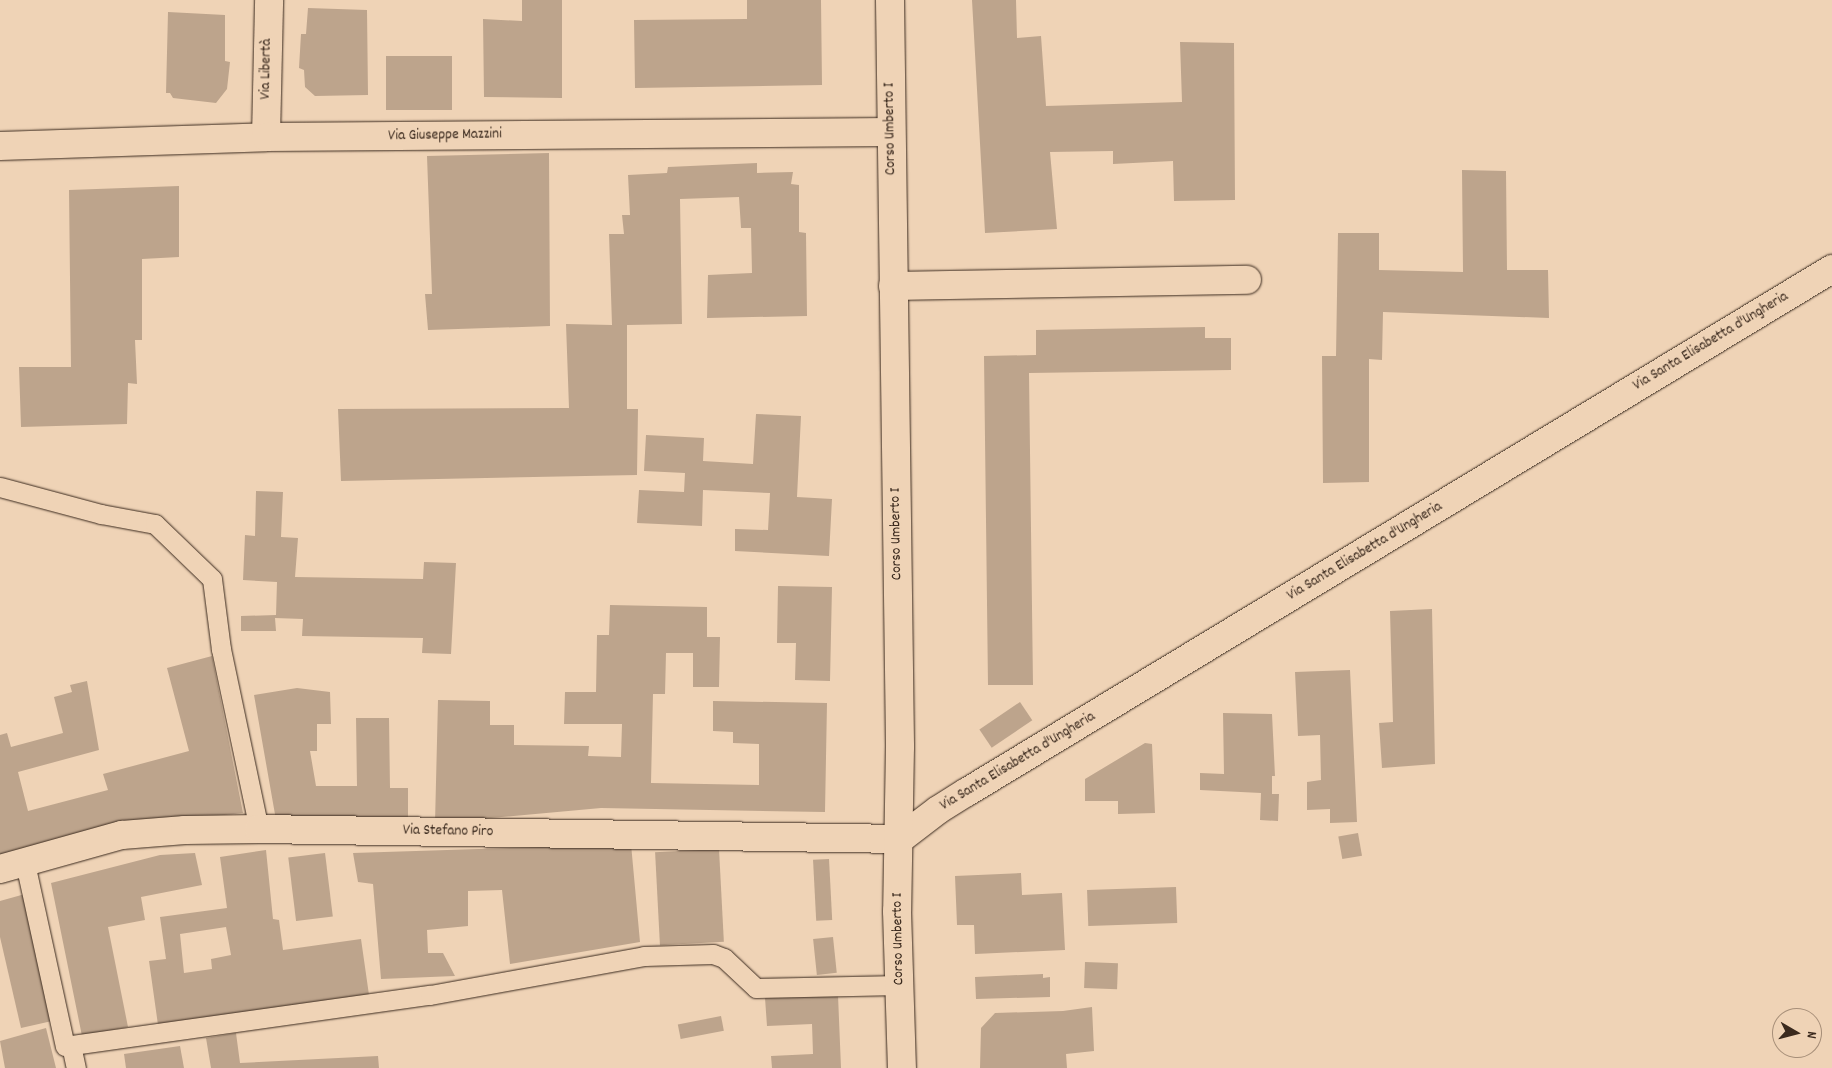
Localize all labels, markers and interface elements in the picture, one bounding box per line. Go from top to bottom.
street label: Via Libertà [257,38,277,100]
street label: Corso Umberto I [881,83,901,175]
street label: Via Giuseppe Mazzini [388,126,502,146]
street label: Via Santa Elisabetta d'Ungheria [1630,289,1792,395]
street label: Corso Umberto I [887,488,907,580]
street label: Via Santa Elisabetta d'Ungheria [1284,499,1446,605]
street label: Via Santa Elisabetta d'Ungheria [937,709,1099,815]
street label: Via Stefano Piro [403,822,493,842]
street label: Corso Umberto I [889,893,909,985]
north arrow [1772,1008,1822,1058]
text: N [1800,1030,1821,1040]

